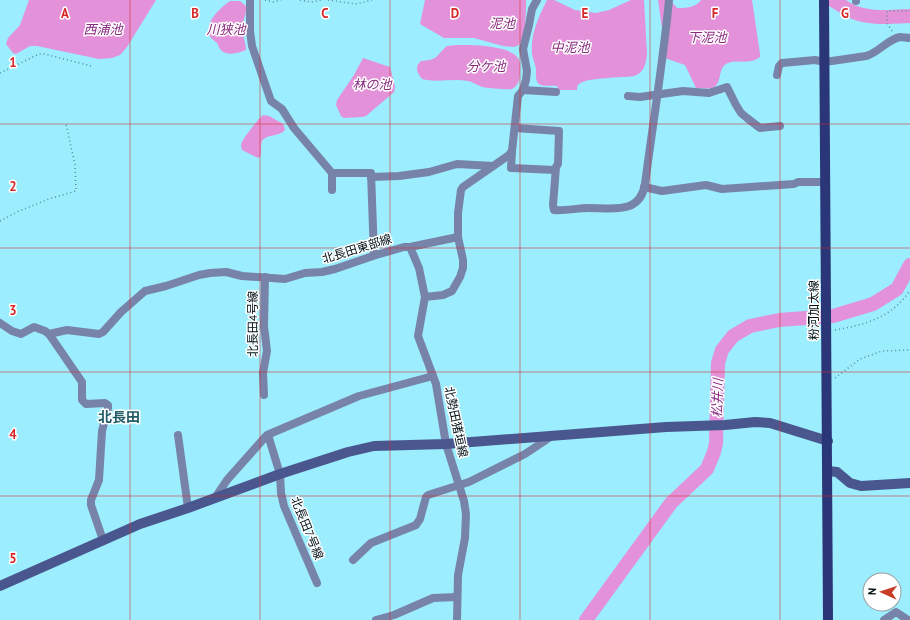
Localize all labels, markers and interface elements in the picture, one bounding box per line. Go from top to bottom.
text: A [61,5,69,22]
text: B [191,5,199,22]
text: C [321,5,329,22]
text: D [451,5,459,22]
text: E [582,5,589,22]
text: F [712,5,719,22]
text: G [841,5,849,22]
water label: 泥池 [489,15,517,32]
water label: 西浦池 [83,21,124,38]
water label: 川狭池 [206,21,247,38]
water label: 下泥池 [687,29,728,46]
water label: 中泥池 [550,39,591,56]
text: 1 [9,54,17,71]
water label: 分ケ池 [466,58,507,75]
water label: 林の池 [352,76,393,93]
text: 2 [9,178,17,195]
street label: 北長田東部線 [320,231,393,266]
street label: 粉河加太線 [806,280,821,340]
street label: 北長田4号線 [245,291,260,357]
text: 3 [9,302,17,319]
water label: 松井川 [708,376,727,418]
street label: 北勢田猪垣線 [442,385,471,459]
district label: 北長田 [98,408,140,426]
text: 4 [9,426,17,443]
street label: 北長田7号線 [288,494,327,561]
text: 5 [9,550,17,567]
north arrow [862,572,902,612]
text: N [865,587,879,595]

